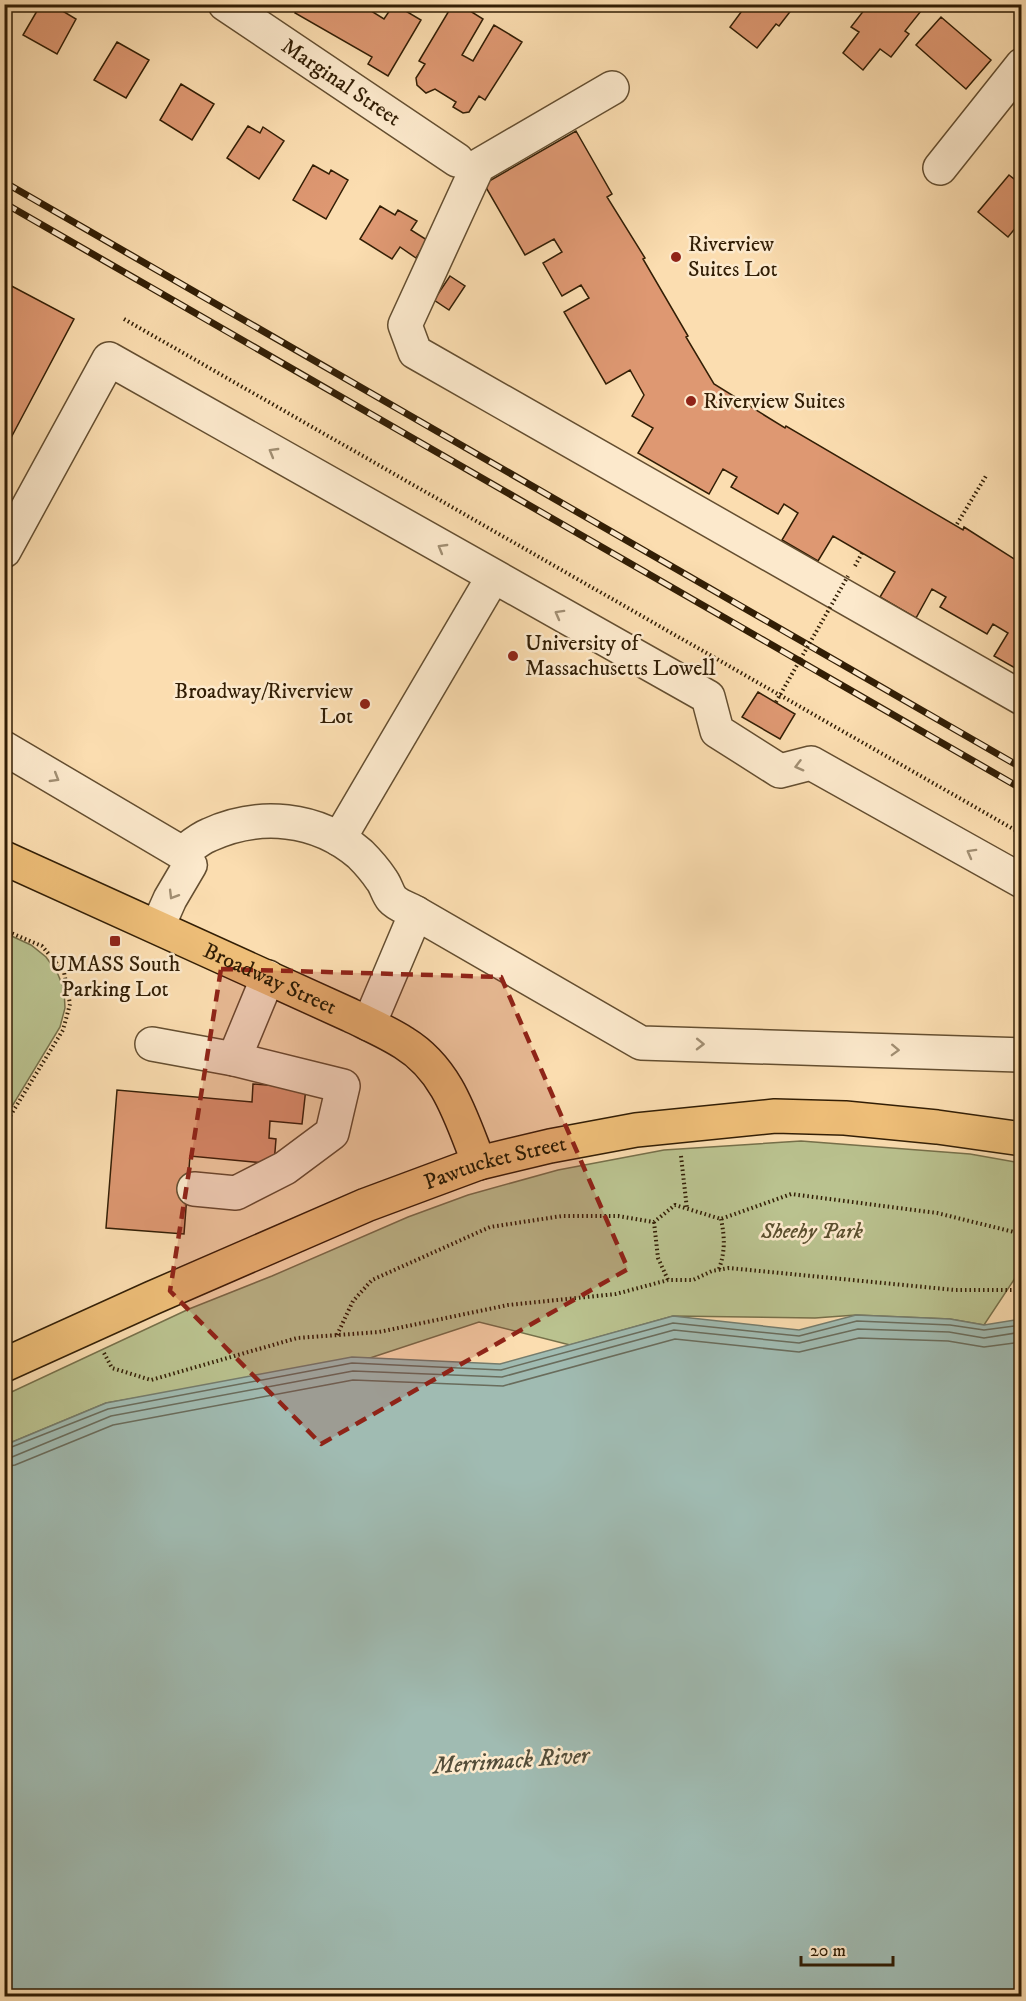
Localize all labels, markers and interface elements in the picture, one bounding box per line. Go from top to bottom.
street label: Marginal Street [276,32,406,132]
place label: Riverview Suites Lot [688,231,778,283]
marker: Riverview Suites Lot [669,250,683,264]
place label: Riverview Suites [703,388,845,415]
marker: Riverview Suites [684,394,698,408]
one-way arrow [268,448,279,459]
one-way arrow [438,544,448,556]
one-way arrow [555,610,566,622]
place label: University of Massachusetts Lowell [525,630,716,682]
marker: University of Massachusetts Lowell [506,649,520,663]
place label: Broadway/Riverview Lot [174,678,353,730]
marker: Broadway/Riverview Lot [358,697,372,711]
one-way arrow [795,758,805,771]
one-way arrow [49,771,59,782]
one-way arrow [966,848,977,860]
one-way arrow [169,889,181,899]
marker: UMASS South Parking Lot [108,934,122,948]
street label: Broadway Street [199,937,341,1021]
place label: UMASS South Parking Lot [50,951,181,1003]
one-way arrow [695,1038,704,1050]
one-way arrow [890,1044,899,1057]
street label: Pawtucket Street [420,1130,568,1196]
park label: Sheehy Park [760,1218,864,1245]
water label: Merrimack River [430,1740,593,1782]
scale bar [801,1929,892,1967]
text: 20 m [810,1940,846,1962]

